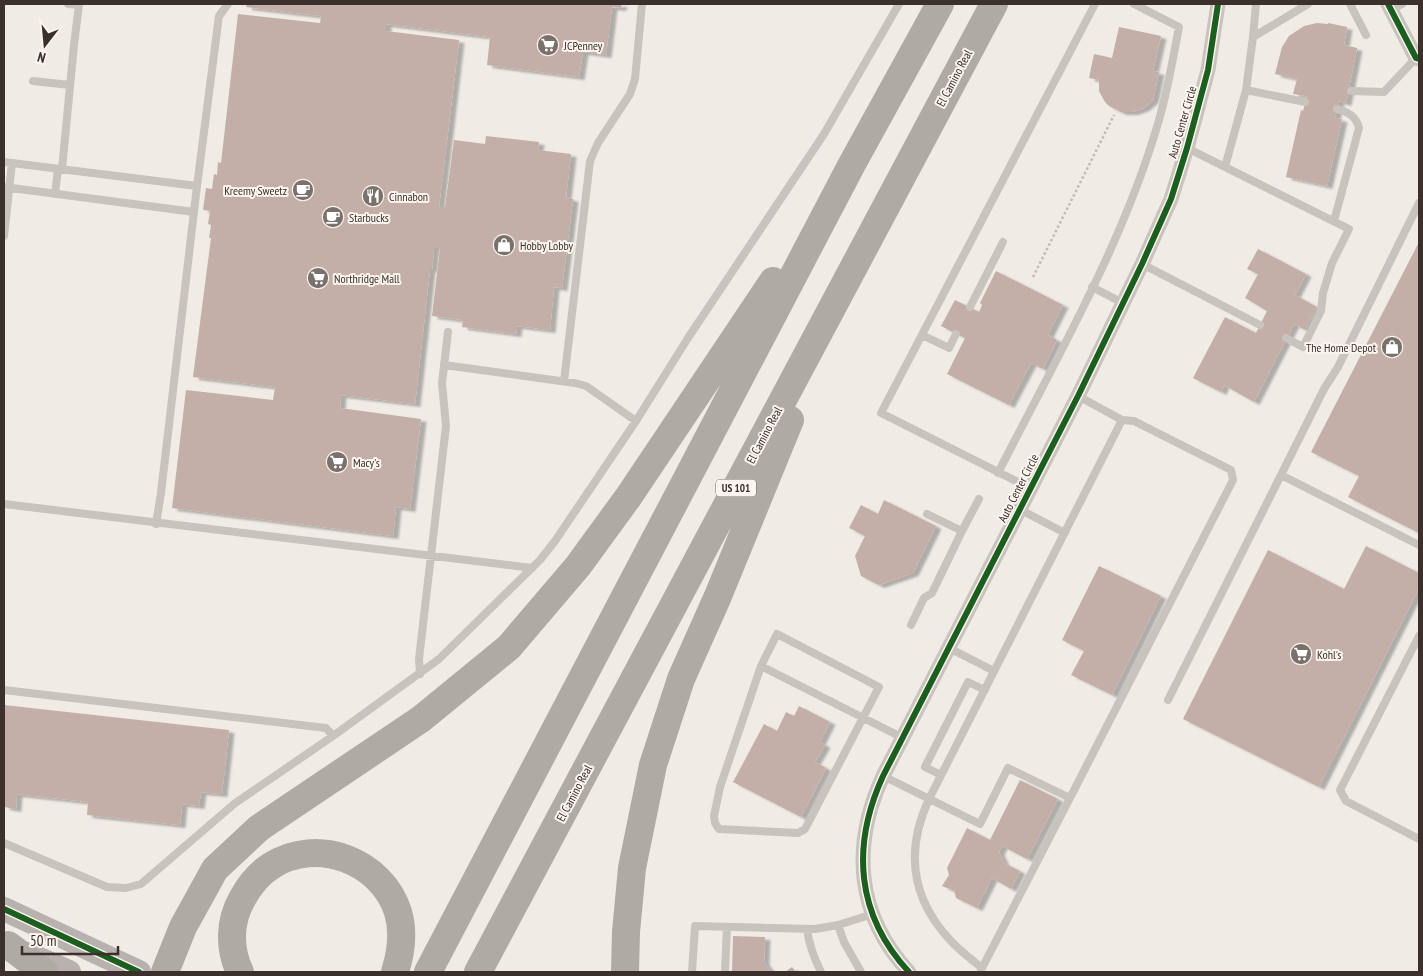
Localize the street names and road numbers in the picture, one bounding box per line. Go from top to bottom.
street label: El Camino Real [933,47,975,109]
street label: Auto Center Circle [1165,84,1200,160]
street label: El Camino Real [743,404,785,466]
street label: Auto Center Circle [994,451,1042,525]
road number: US 101 [716,479,756,496]
street label: El Camino Real [553,762,595,824]

